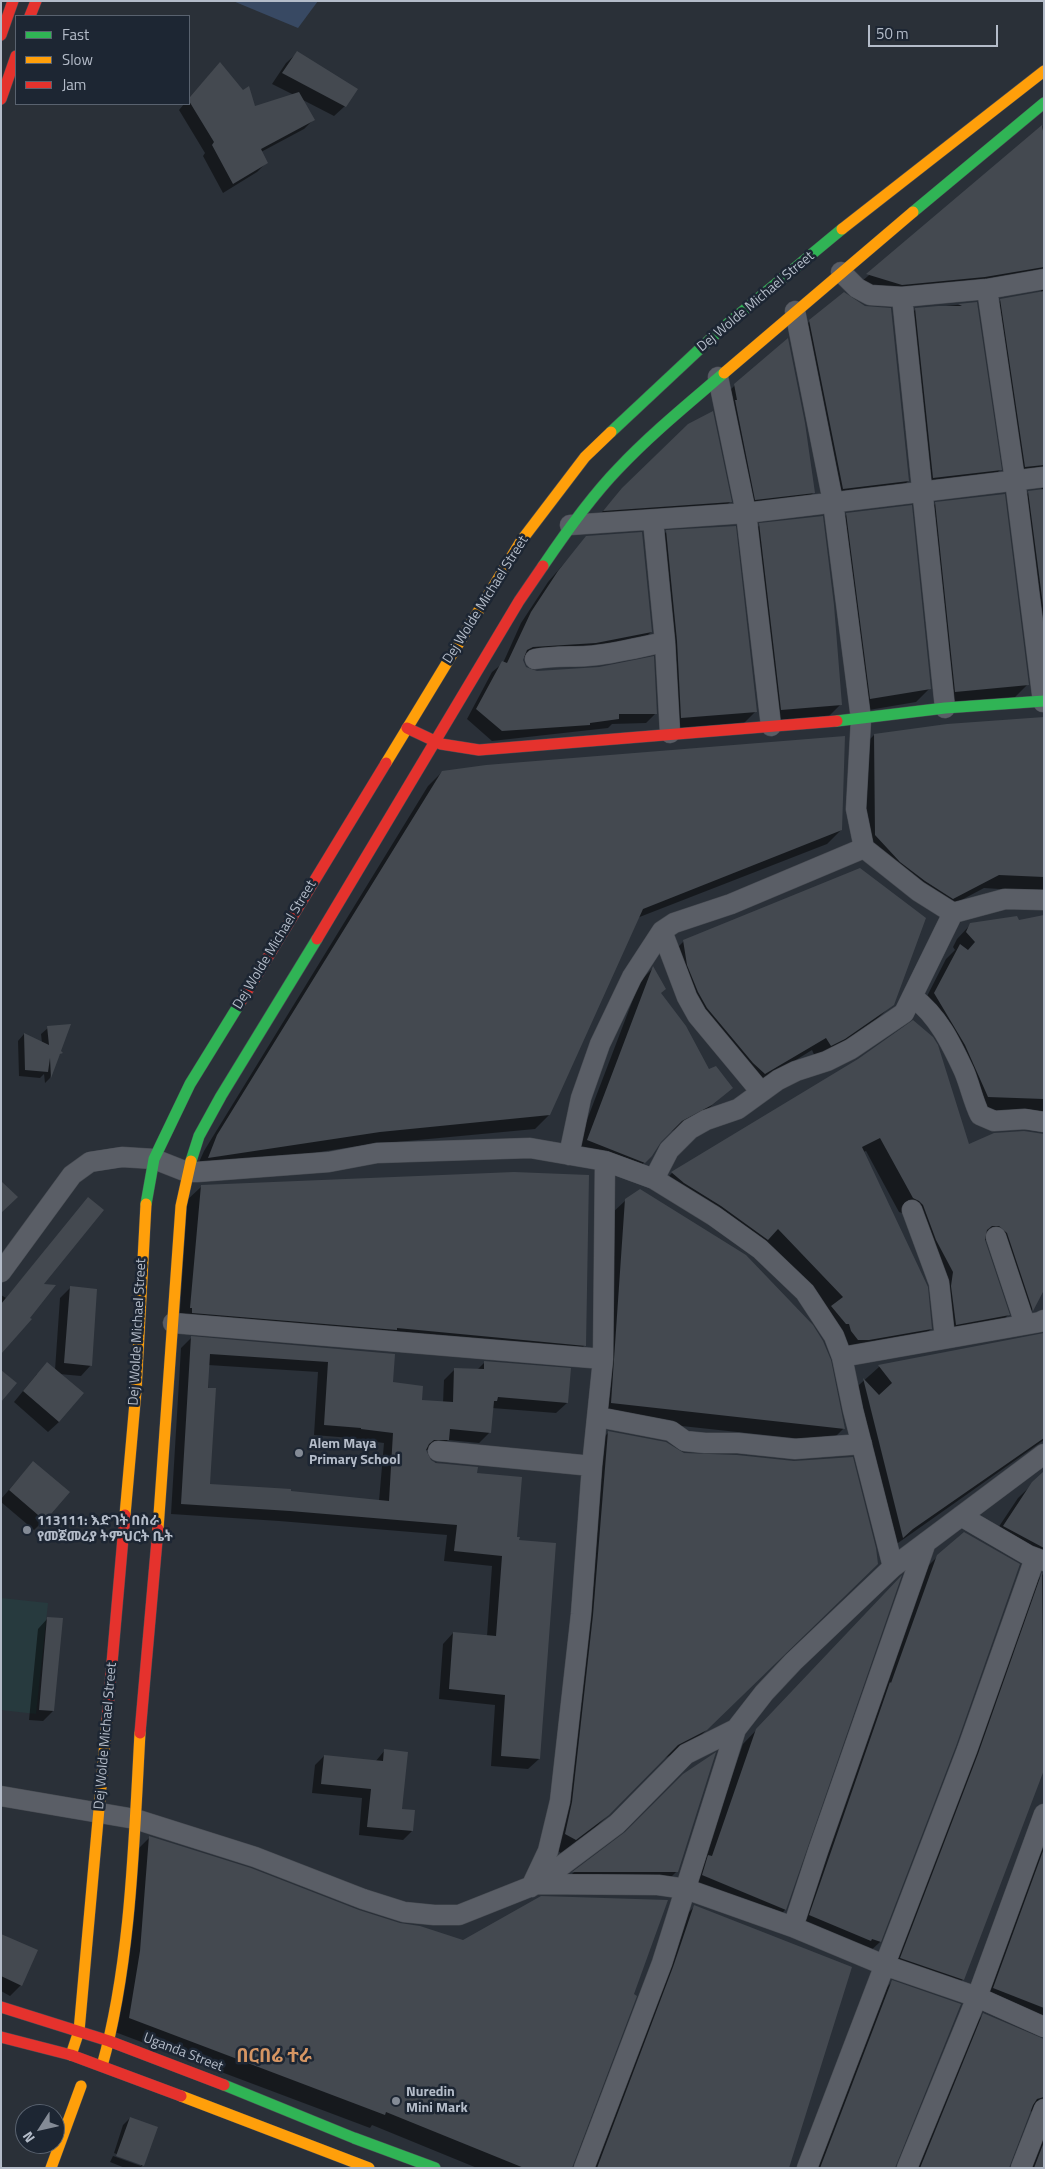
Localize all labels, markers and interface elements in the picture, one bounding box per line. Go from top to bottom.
legend [15,15,190,105]
scale bar [870,15,1000,47]
text: 50 m [876,22,909,45]
text: Fast [62,23,89,46]
text: Slow [62,48,93,71]
text: Jam [62,73,86,96]
street label: Dej Wolde Michael Street [694,248,818,356]
street label: Dej Wolde Michael Street [440,533,532,667]
street label: Dej Wolde Michael Street [230,877,320,1013]
street label: Dej Wolde Michael Street [126,1258,150,1406]
place label: Alem Maya Primary School [309,1437,401,1470]
marker: Alem Maya Primary School [293,1447,305,1459]
place label: 113111: እድገት በስራ የመጀመሪያ ትምህርት ቤት [37,1514,173,1546]
marker: 113111: እድገት በስራ የመጀመሪያ ትምህርት ቤት [21,1524,33,1536]
street label: Dej Wolde Michael Street [91,1662,121,1810]
street label: Uganda Street [141,2030,225,2076]
district label: በርበሬ ተራ [236,2046,312,2068]
place label: Nuredin Mini Mark [406,2085,468,2118]
marker: Nuredin Mini Mark [390,2095,402,2107]
north arrow [15,2104,65,2154]
text: N [17,2127,40,2147]

